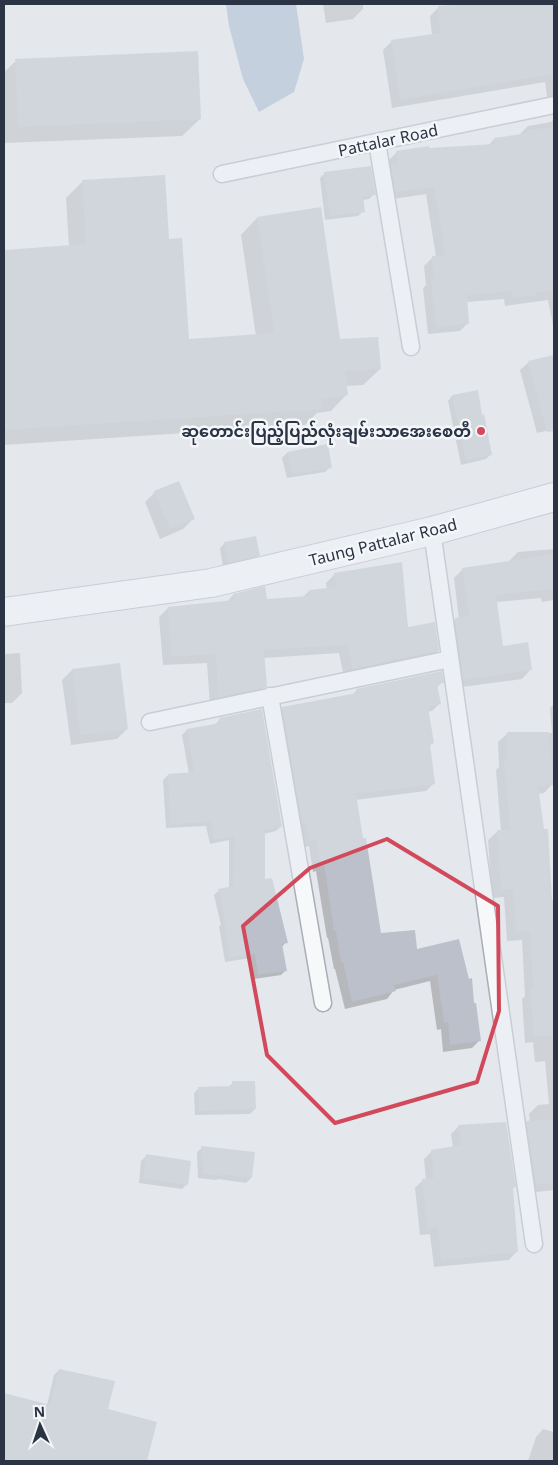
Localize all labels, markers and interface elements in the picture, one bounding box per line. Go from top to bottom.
street label: Pattalar Road [336,119,440,161]
place label: ဆုတောင်းပြည့်ပြည်လုံးချမ်းသာအေးစေတီ [181,420,471,445]
marker: ဆုတောင်းပြည့်ပြည်လုံးချမ်းသာအေးစေတီ [475,425,487,437]
street label: Taung Pattalar Road [307,513,459,571]
north arrow [15,1400,65,1450]
text: N [33,1402,45,1421]

